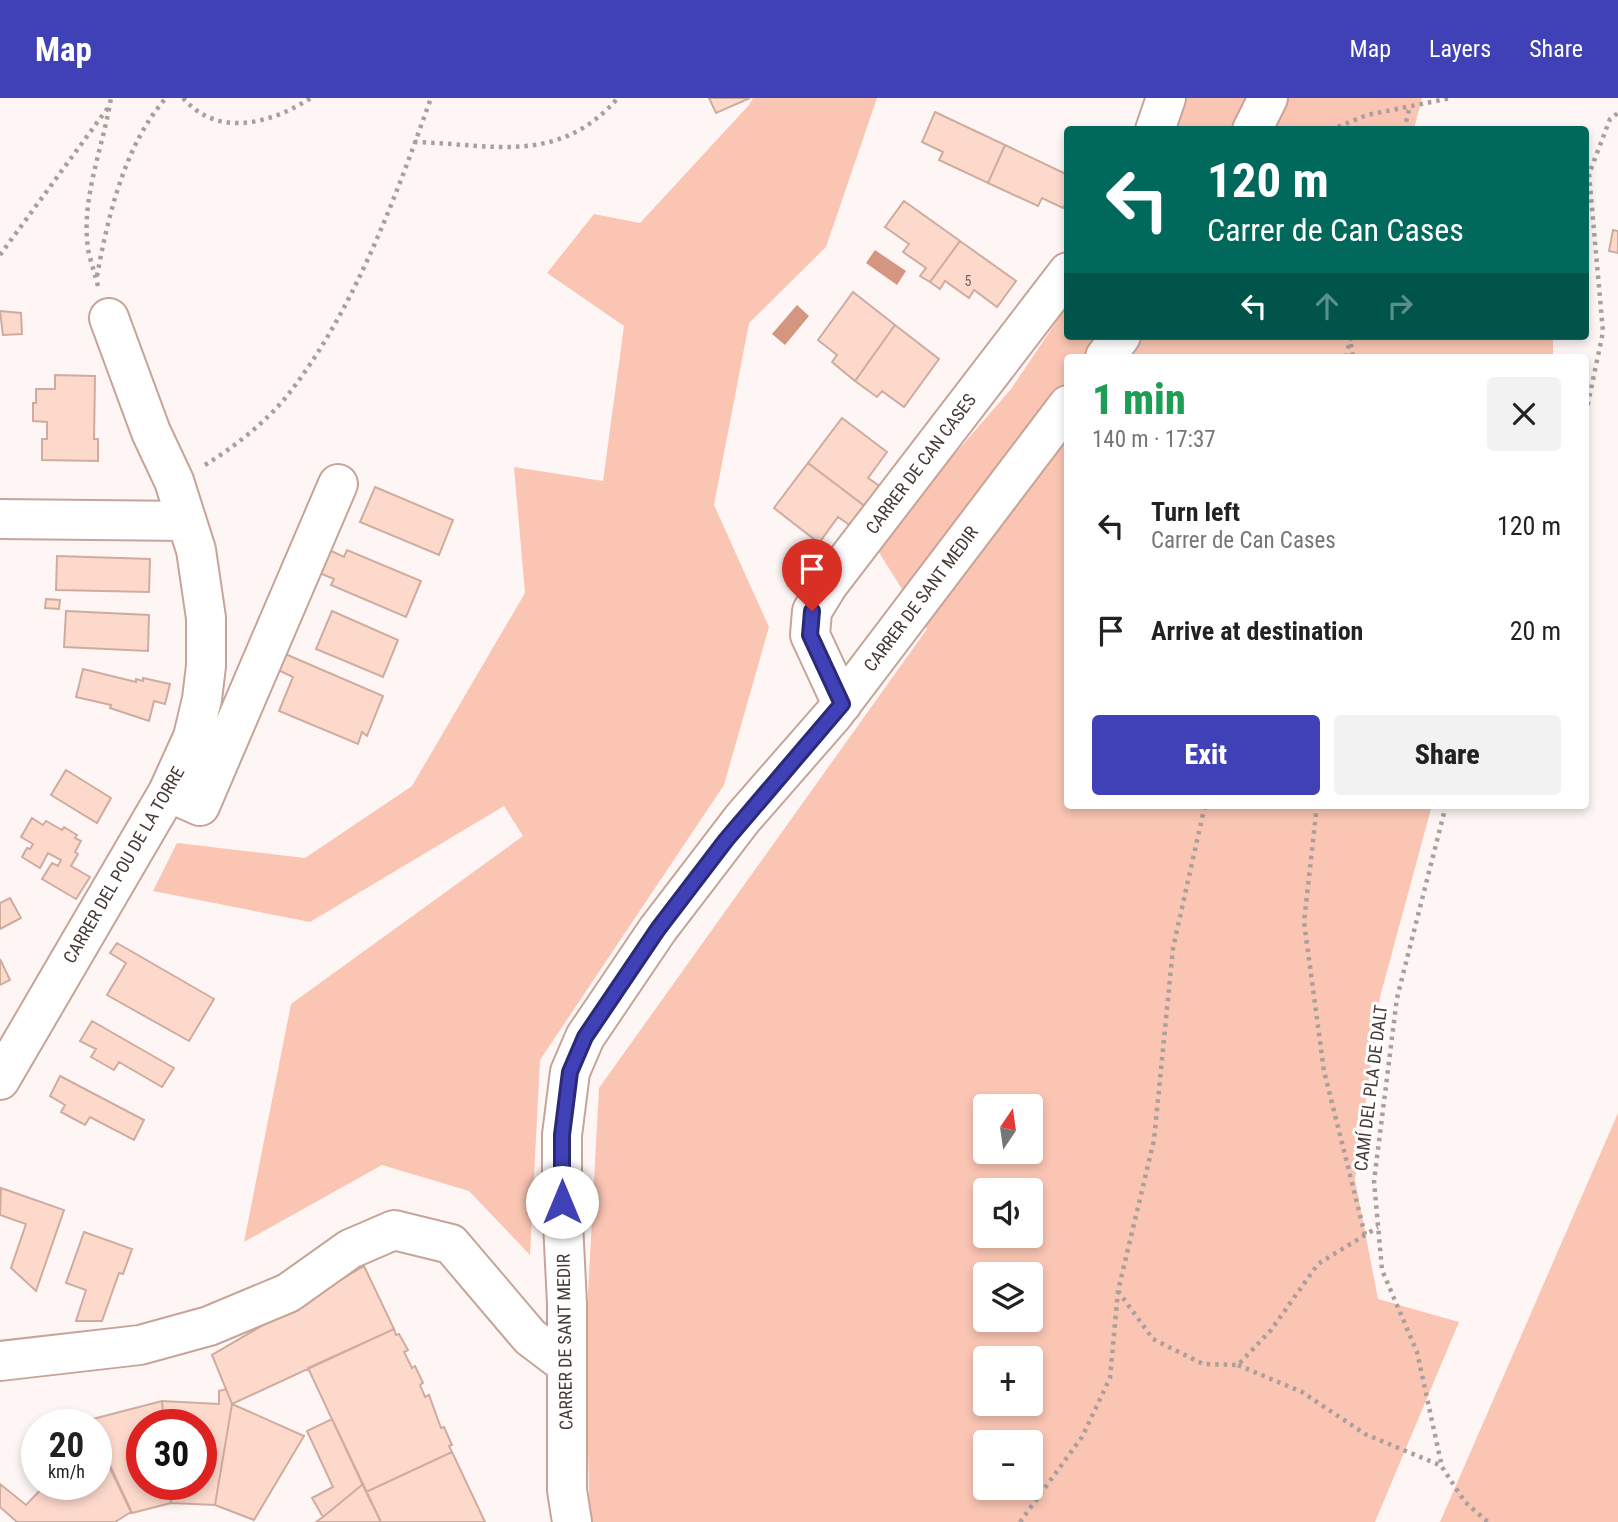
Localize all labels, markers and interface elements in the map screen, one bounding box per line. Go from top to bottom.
text: Map [35,30,92,69]
text: Map [1350,35,1391,63]
text: Layers [1429,35,1491,63]
text: Share [1529,35,1583,63]
text: 120 m [1207,152,1329,209]
icon: left [1092,154,1183,245]
text: Carrer de Can Cases [1207,211,1464,249]
house number: 5 [965,273,972,289]
icon: left [1235,287,1273,325]
icon: ahead [1308,287,1346,325]
icon: right [1381,287,1419,325]
text: 1 min [1092,375,1186,424]
button: close [1487,377,1561,451]
street label: CARRER DE CAN CASES [861,390,980,538]
text: 140 m · 17:37 [1092,426,1216,453]
text: Turn left [1151,497,1240,527]
icon: left [1092,507,1130,545]
text: 120 m [1497,511,1561,541]
street label: CARRER DE SANT MEDIR [859,522,982,675]
text: Carrer de Can Cases [1151,527,1336,554]
pin [782,539,842,611]
icon: arrive [793,550,831,588]
icon: arrive [1092,612,1130,650]
text: Arrive at destination [1151,616,1363,646]
text: 20 m [1510,616,1561,646]
button: Exit [1092,715,1320,795]
button: Share [1334,715,1561,795]
street label: CARRER DEL POU DE LA TORRE [59,763,189,967]
street label: CAMÍ DEL PLA DE DALT [1350,1004,1391,1172]
north arrow [973,1094,1043,1164]
map controls [973,1094,1043,1500]
position arrow [525,1165,599,1239]
button: sound [973,1178,1043,1248]
street label: CARRER DE SANT MEDIR [552,1253,577,1430]
button: layers [973,1262,1043,1332]
button: + [973,1346,1043,1416]
speed limit sign: 30 [126,1409,217,1500]
text: 20 [49,1425,84,1466]
button: − [973,1430,1043,1500]
text: km/h [48,1461,85,1482]

